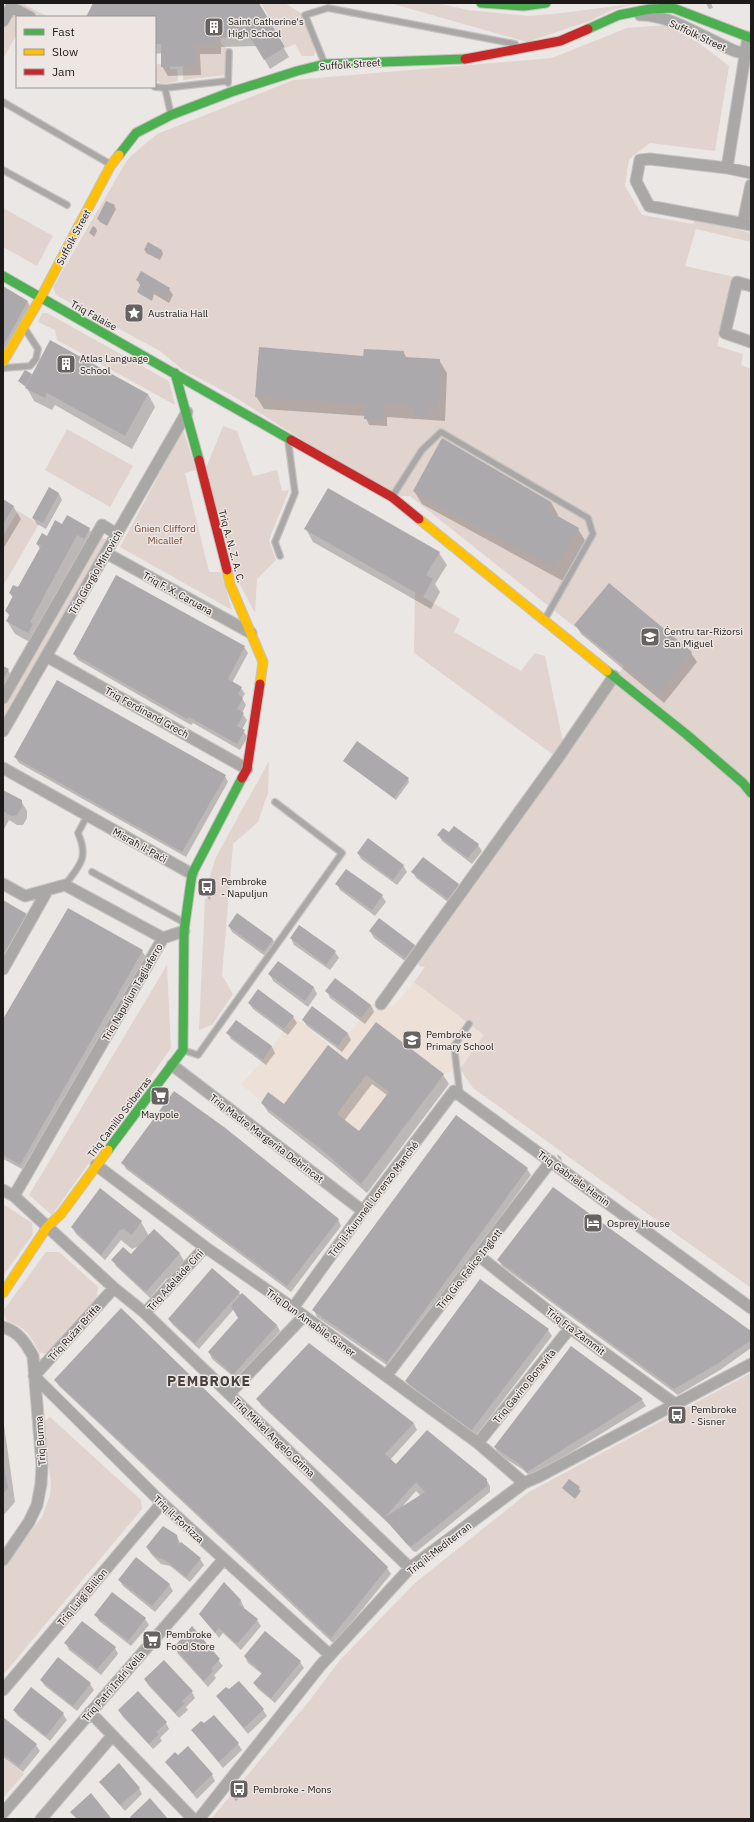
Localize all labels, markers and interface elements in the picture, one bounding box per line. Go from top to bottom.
place label: Saint Catherine's High School [228,15,304,40]
legend [16,16,156,88]
building icon: Saint Catherine's High School [203,16,225,38]
street label: Suffolk Street [667,17,729,55]
text: Fast [52,24,75,39]
text: Slow [52,44,78,59]
street label: Suffolk Street [319,56,382,73]
text: Jam [52,64,75,79]
street label: Suffolk Street [53,207,94,267]
street label: Triq Falaise [68,297,120,334]
place icon: Australia Hall [123,302,145,324]
place label: Australia Hall [148,307,208,320]
place label: Atlas Language School [80,352,149,377]
building icon: Atlas Language School [55,353,77,375]
street label: Triq A. N. Z. A. C. [216,508,248,584]
park label: Ġnien Clifford Micallef [134,522,196,547]
street label: Triq Giorgio Mitrovich [66,528,125,617]
street label: Triq F. X. Caruana [140,569,216,618]
place label: Ċentru tar-Riżorsi San Miguel [664,625,743,650]
school or university icon: Ċentru tar-Riżorsi San Miguel [639,626,661,648]
street label: Triq Ferdinand Grech [103,684,191,741]
street label: Misraħ il-Paċi [110,825,169,866]
place label: Pembroke - Napuljun [221,875,268,900]
bus stop icon: Pembroke - Napuljun [196,876,218,898]
street label: Triq Napuljun Tagliaferro [99,941,166,1043]
place label: Pembroke Primary School [426,1028,494,1053]
school or university icon: Pembroke Primary School [401,1029,423,1051]
street label: Triq Camillo Sciberras [85,1074,154,1160]
supermarket icon: Maypole [149,1085,171,1107]
street label: Triq Madre Margerita Debrincat [207,1091,327,1186]
place label: Maypole [141,1108,180,1121]
street label: Triq il-Kurunell Lorenzo Manché [325,1138,422,1260]
street label: Triq Gabriele Henin [535,1148,612,1209]
hotel icon: Osprey House [582,1212,604,1234]
place label: Osprey House [607,1217,670,1230]
street label: Triq Gio. Felice Inglott [434,1226,505,1312]
street label: Triq Adelaide Cini [144,1247,206,1314]
street label: Triq Dun Amabile Sisner [263,1286,358,1359]
street label: Triq Rużar Briffa [45,1301,104,1364]
street label: Triq Fra Zammit [543,1305,608,1358]
street label: Triq Gavino Bonavita [490,1346,559,1426]
district label: PEMBROKE [167,1372,251,1390]
street label: Triq Mikiel Angelo Grima [230,1395,318,1480]
place label: Pembroke - Sisner [691,1403,737,1428]
bus stop icon: Pembroke - Sisner [666,1404,688,1426]
street label: Triq Burma [32,1415,49,1466]
street label: Triq il-Fortizza [151,1493,207,1546]
street label: Triq il-Mediterran [405,1519,474,1577]
street label: Triq Luigi Billion [55,1566,110,1629]
place label: Pembroke Food Store [166,1628,215,1653]
supermarket icon: Pembroke Food Store [141,1629,163,1651]
street label: Triq Patri Indrì Vella [79,1648,148,1724]
bus stop icon: Pembroke - Mons [228,1778,250,1800]
place label: Pembroke - Mons [253,1783,332,1796]

